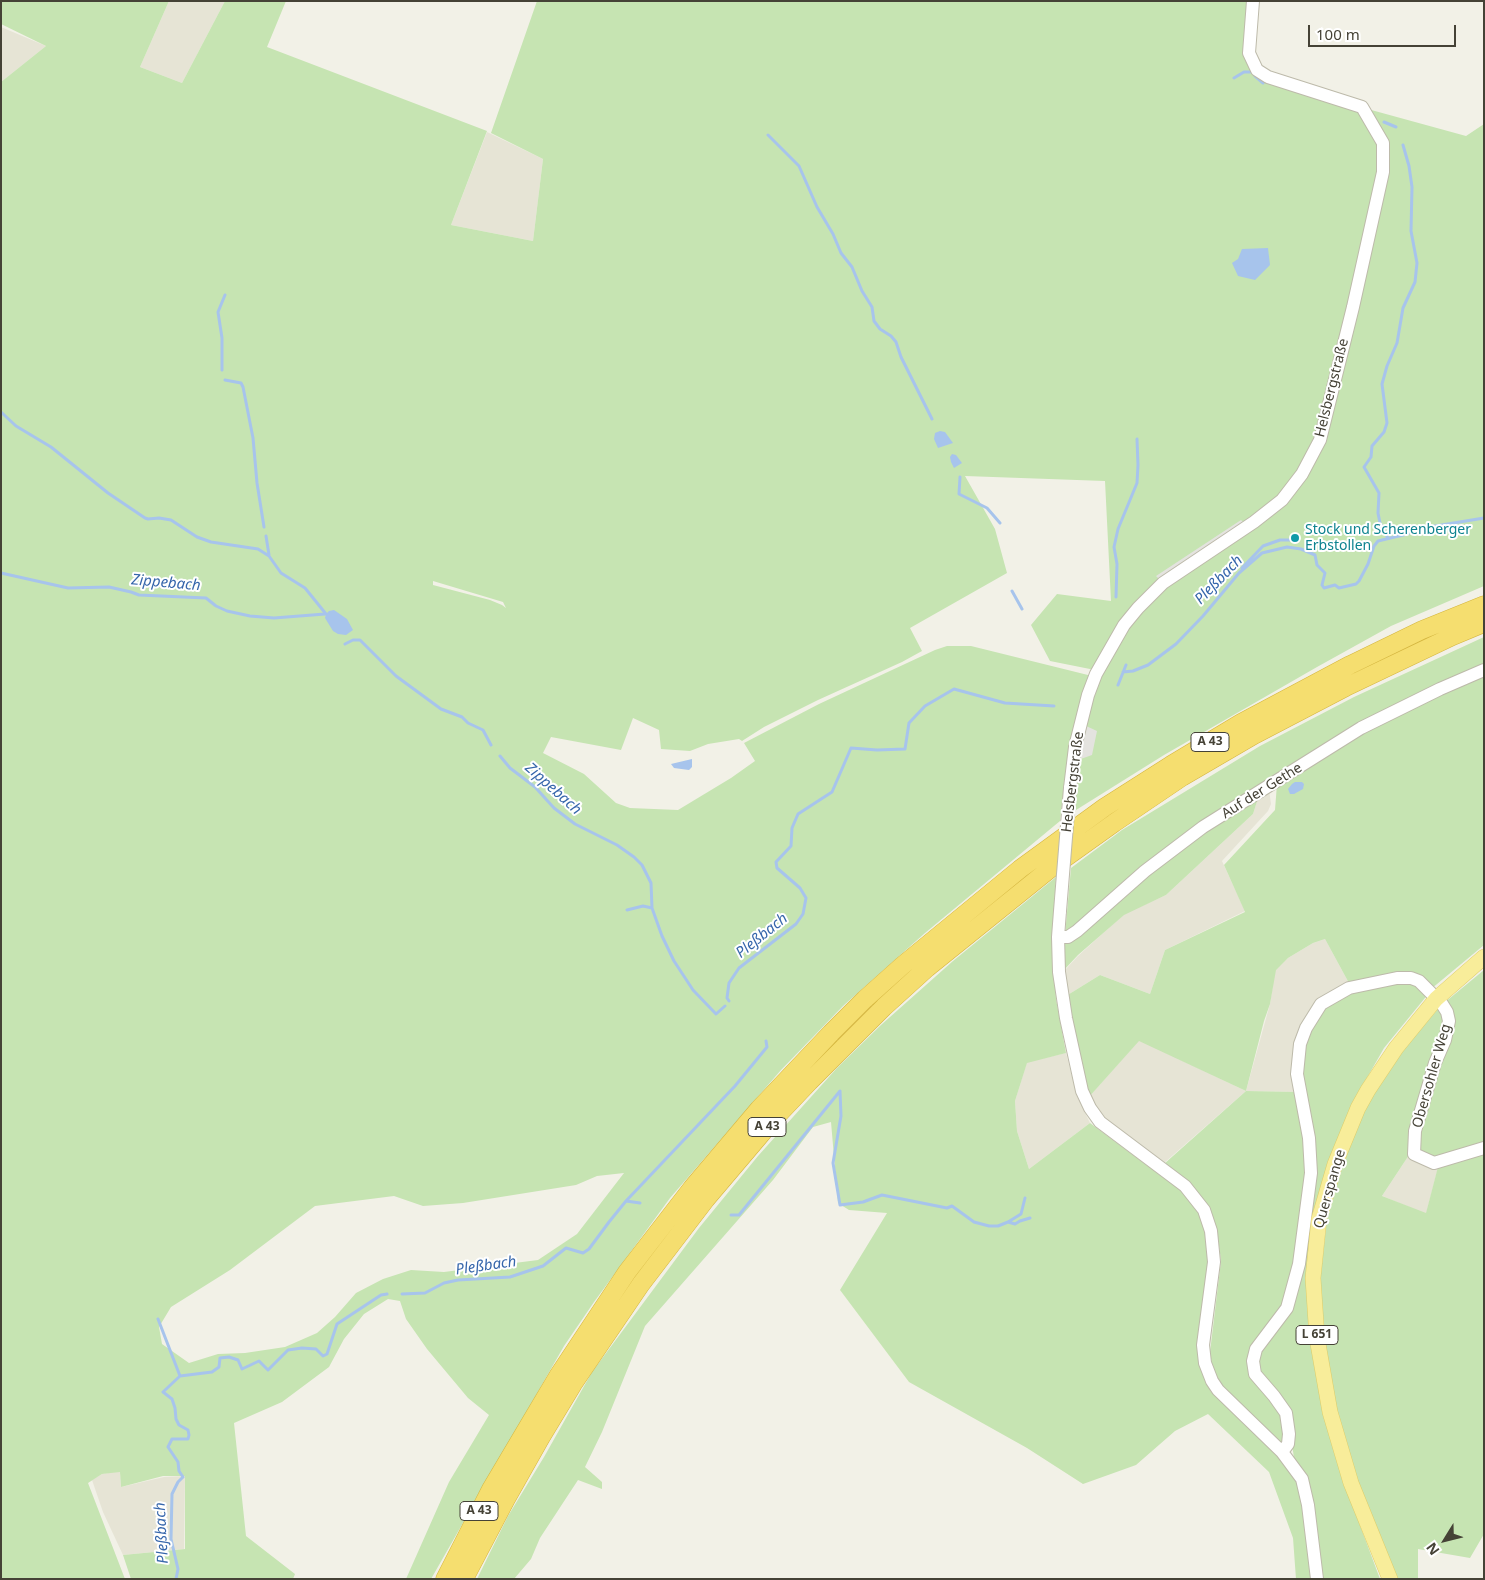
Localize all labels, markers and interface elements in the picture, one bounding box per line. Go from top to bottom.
scale bar [1310,15,1458,47]
text: 100 m [1316,24,1360,44]
street label: Helsbergstraße [1312,337,1352,439]
place label: Stock und Scherenberger Erbstollen [1305,522,1471,554]
marker: Stock und Scherenberger Erbstollen [1289,532,1301,544]
water label: Pleßbach [1191,552,1247,608]
water label: Zippebach [131,571,201,595]
street label: Helsbergstraße [1058,731,1088,833]
road number: A 43 [1191,732,1229,752]
water label: Zippebach [521,759,585,819]
street label: Auf der Gethe [1219,760,1305,822]
water label: Pleßbach [733,910,791,962]
street label: Obersohler Weg [1409,1022,1455,1130]
road number: A 43 [748,1118,786,1136]
street label: Querspange [1311,1147,1349,1231]
water label: Pleßbach [454,1253,518,1279]
road number: L 651 [1296,1326,1338,1344]
water label: Pleßbach [151,1502,173,1564]
road number: A 43 [460,1502,498,1520]
north arrow [1420,1515,1470,1565]
text: N [1421,1539,1443,1559]

